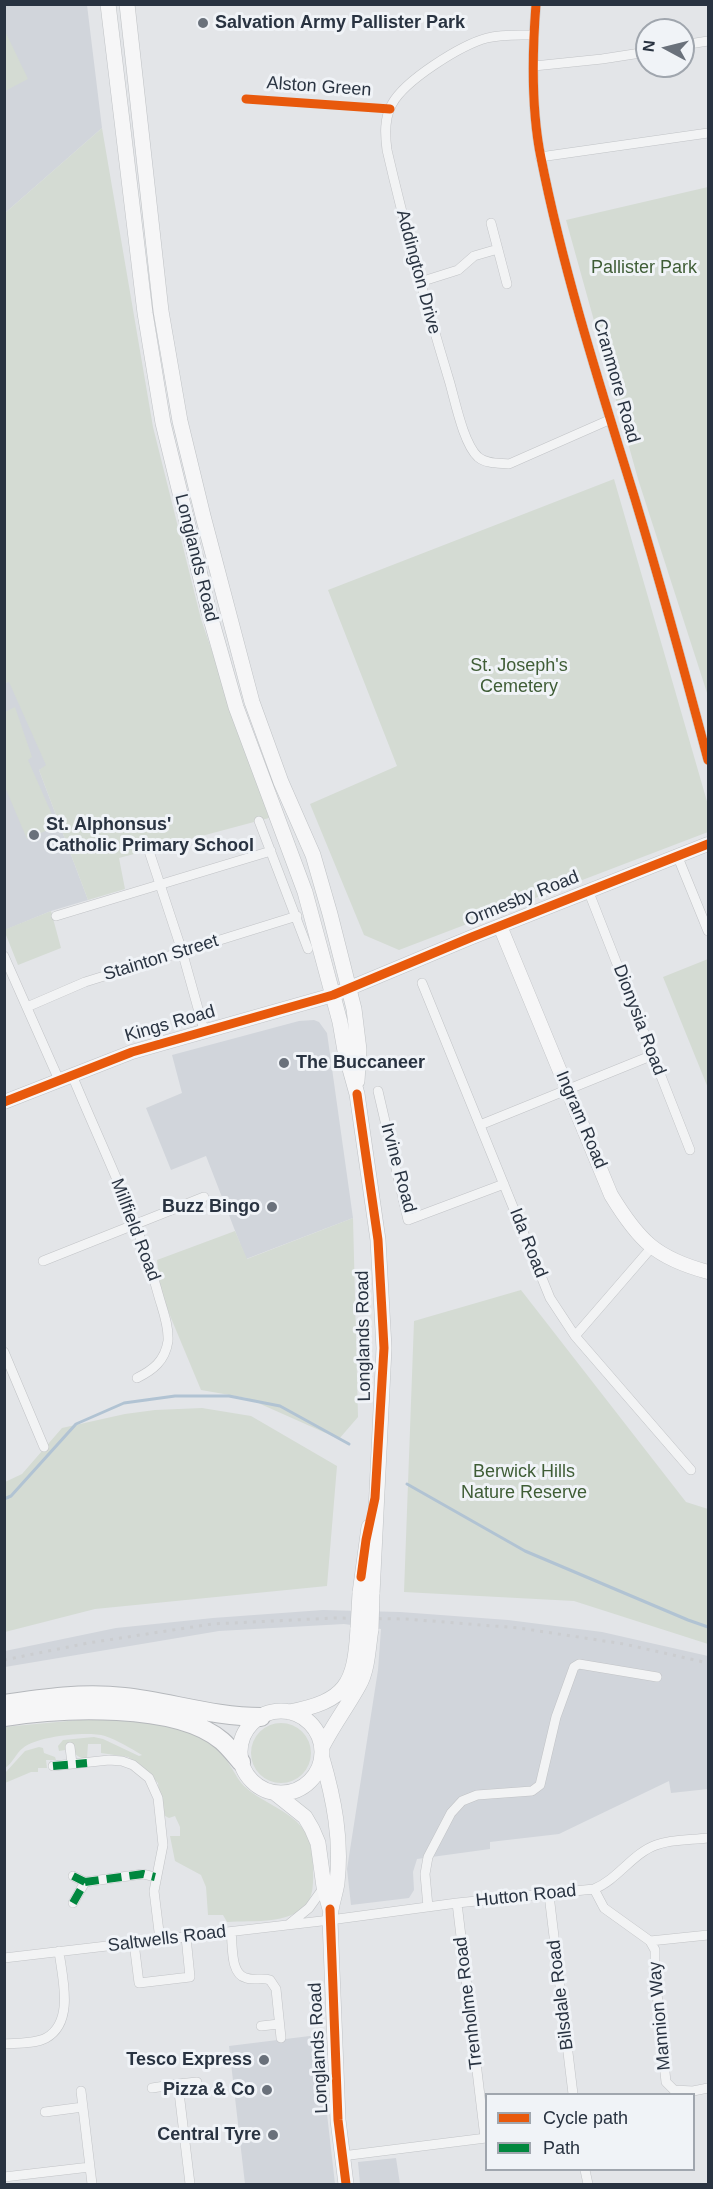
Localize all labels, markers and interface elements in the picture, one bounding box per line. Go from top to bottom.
place label: Salvation Army Pallister Park [215,12,465,34]
marker: Salvation Army Pallister Park [196,16,210,30]
north arrow [635,18,695,78]
text: N [639,39,658,53]
street label: Alston Green [266,73,372,101]
street label: Addington Drive [391,207,445,337]
park label: Pallister Park [591,257,697,279]
street label: Cranmore Road [588,316,644,446]
street label: Longlands Road [170,492,222,624]
park label: St. Joseph's Cemetery [470,655,568,698]
place label: St. Alphonsus' Catholic Primary School [46,814,254,856]
marker: St. Alphonsus' Catholic Primary School [27,828,41,842]
street label: Ormesby Road [462,866,582,932]
street label: Stainton Street [101,930,221,986]
street label: Dionysia Road [608,961,670,1079]
street label: Kings Road [122,1001,218,1047]
place label: The Buccaneer [296,1052,425,1074]
marker: The Buccaneer [277,1056,291,1070]
street label: Ingram Road [551,1068,611,1172]
street label: Irvine Road [376,1121,420,1215]
street label: Millfield Road [106,1176,164,1284]
place label: Buzz Bingo [162,1196,260,1218]
marker: Buzz Bingo [265,1200,279,1214]
street label: Ida Road [504,1205,552,1281]
street label: Longlands Road [352,1270,376,1402]
park label: Berwick Hills Nature Reserve [461,1461,587,1504]
street label: Hutton Road [475,1880,577,1912]
street label: Saltwells Road [107,1921,227,1957]
street label: Trenholme Road [450,1935,488,2071]
street label: Bilsdale Road [544,1939,578,2051]
street label: Mannion Way [644,1961,676,2071]
street label: Longlands Road [305,1982,333,2114]
place label: Tesco Express [126,2049,252,2071]
marker: Tesco Express [257,2053,271,2067]
place label: Pizza & Co [163,2079,255,2101]
marker: Pizza & Co [260,2083,274,2097]
legend [485,2093,695,2171]
text: Cycle path [543,2108,628,2128]
place label: Central Tyre [157,2124,261,2146]
marker: Central Tyre [266,2128,280,2142]
text: Path [543,2138,580,2158]

